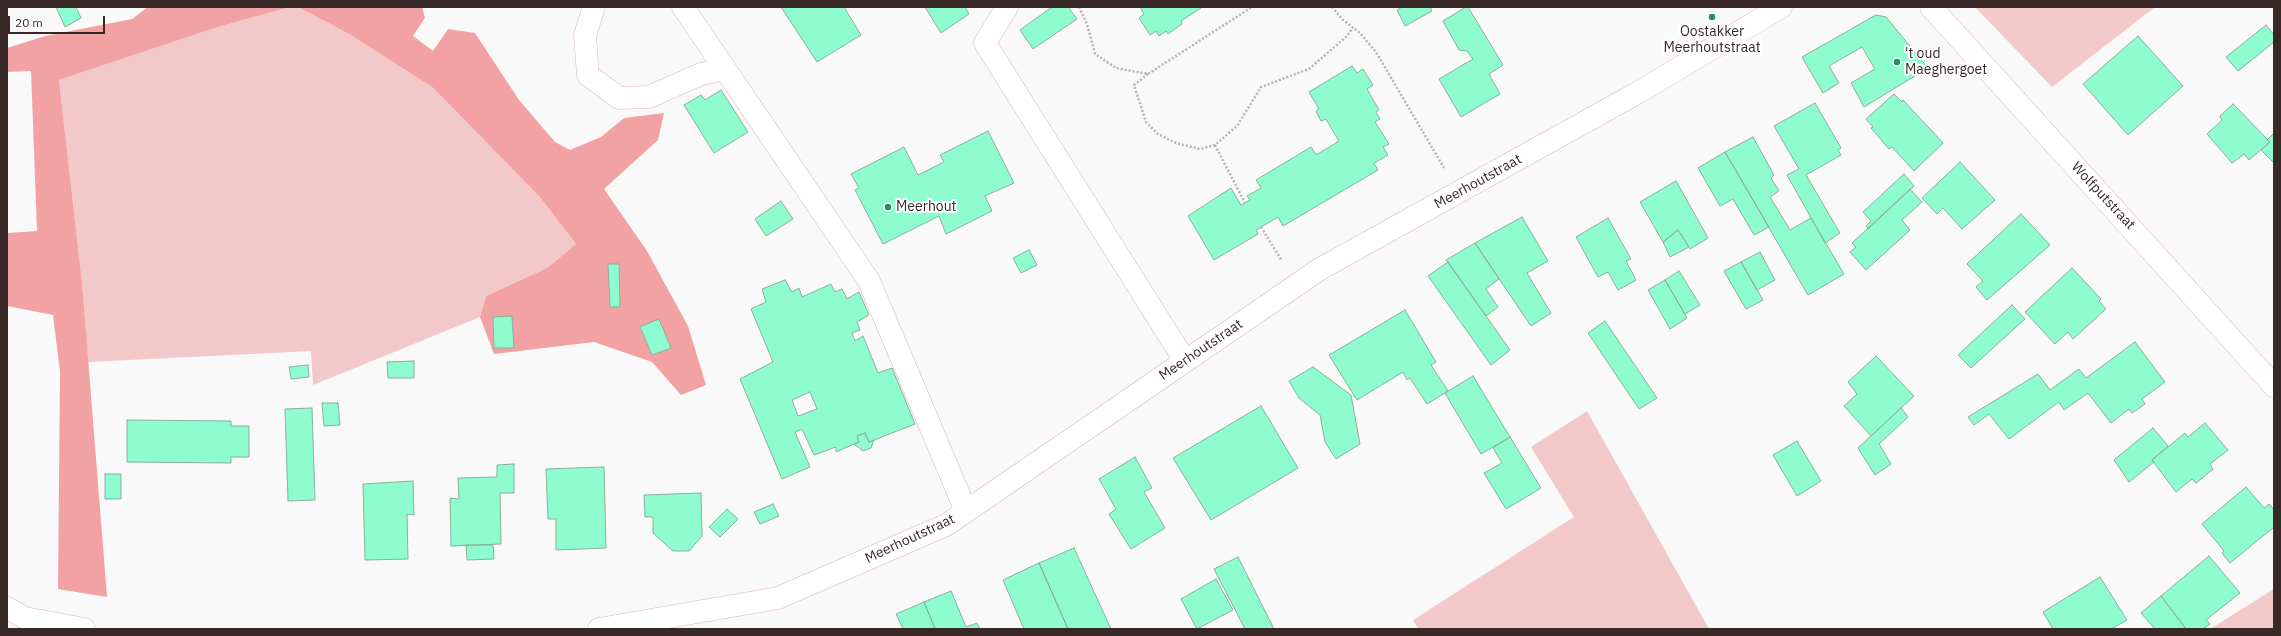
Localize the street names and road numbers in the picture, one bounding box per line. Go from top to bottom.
street label: Meerhoutstraat [1431,151,1525,213]
street label: Wolfputstraat [2068,159,2138,233]
street label: Meerhoutstraat [1156,316,1246,384]
street label: Meerhoutstraat [862,511,958,567]

